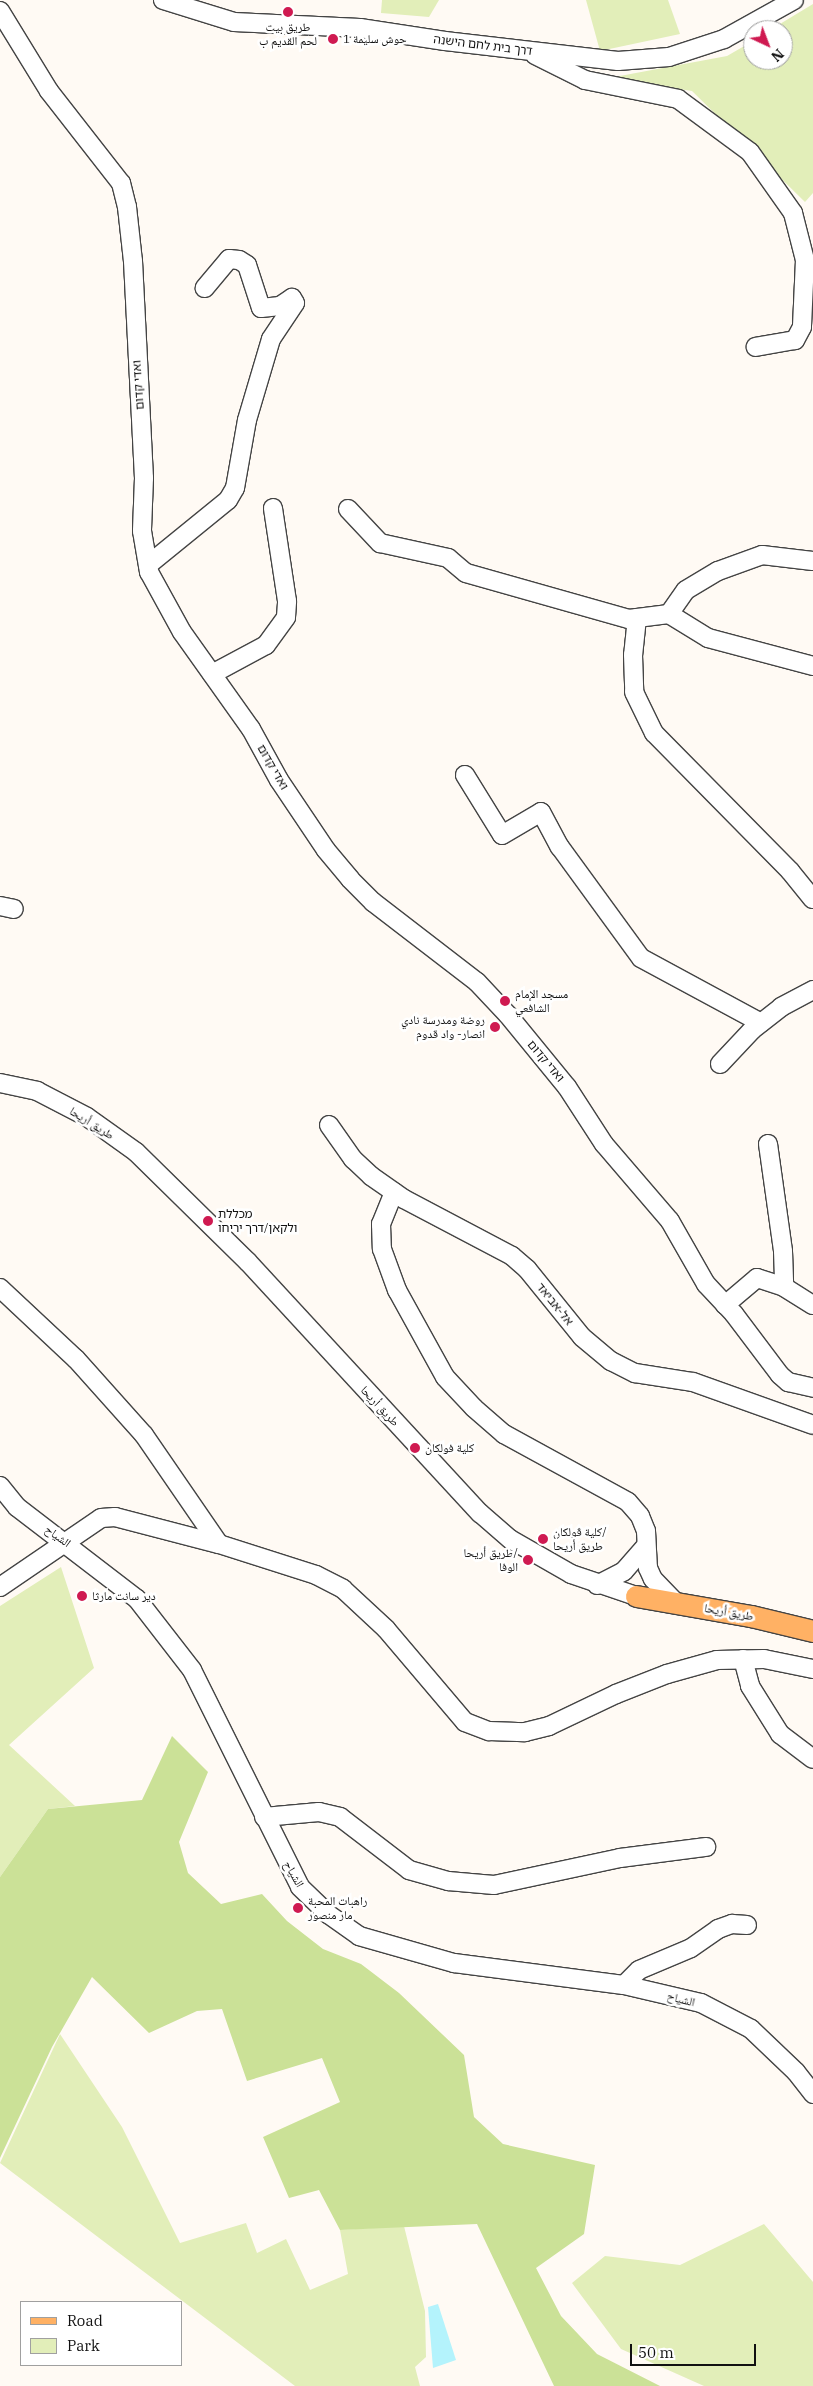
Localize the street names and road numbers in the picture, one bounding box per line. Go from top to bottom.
street label: דרך בית לחם הישנה [433,32,533,58]
street label: ואדי קדום [129,360,147,410]
street label: ואדי קדום [254,742,292,792]
street label: ואדי קדום [524,1037,568,1085]
street label: طريق أريحا [67,1104,117,1142]
street label: אל-אביאד [533,1280,577,1328]
street label: طريق أريحا [358,1383,402,1429]
street label: الشياح [42,1522,74,1550]
street label: طريق أريحا [703,1601,755,1623]
street label: الشياح [281,1858,307,1890]
street label: الشياح [666,1989,696,2009]

